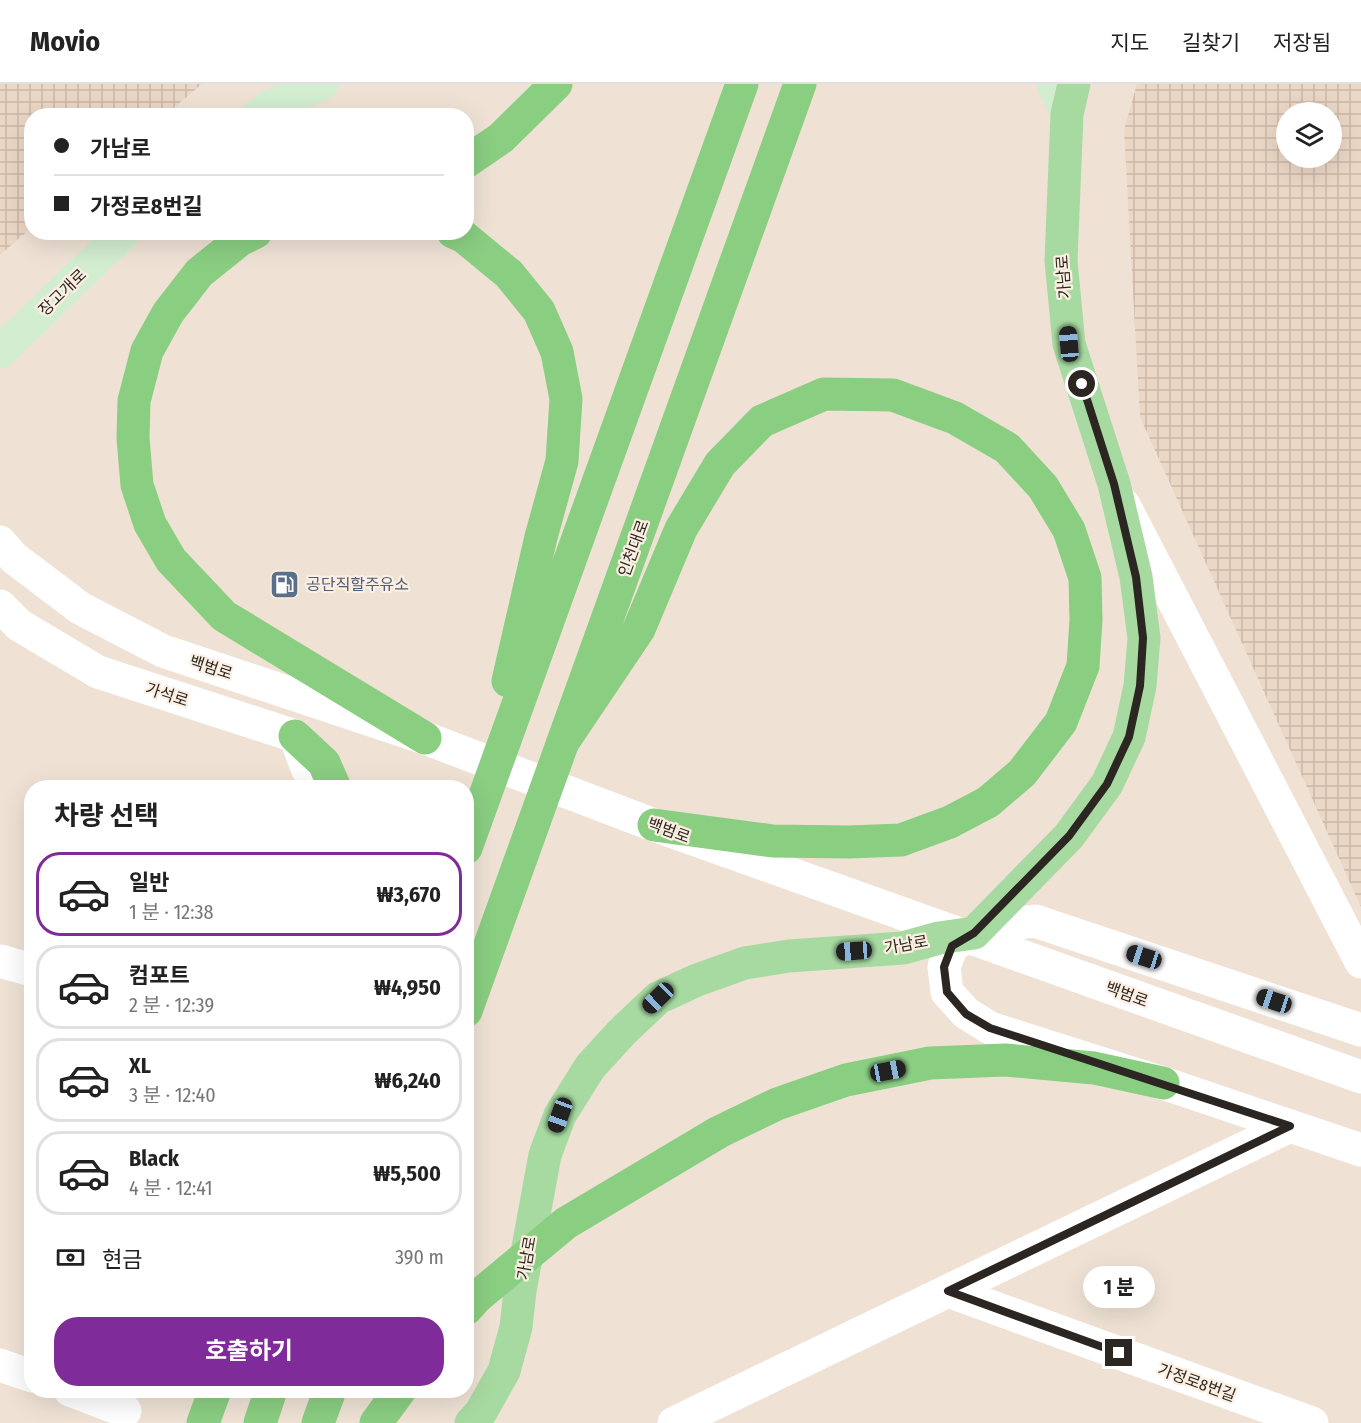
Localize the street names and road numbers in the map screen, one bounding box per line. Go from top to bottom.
street label: 가남로 [1052,254,1075,300]
street label: 장고개로 [35,265,90,320]
street label: 인천대로 [614,517,653,579]
street label: 백범로 [187,652,235,683]
street label: 가석로 [143,679,191,710]
street label: 백범로 [645,814,693,847]
street label: 가남로 [883,931,930,958]
street label: 백범로 [1103,978,1151,1011]
street label: 가남로 [513,1234,540,1281]
street label: 가정로8번길 [1155,1360,1238,1405]

